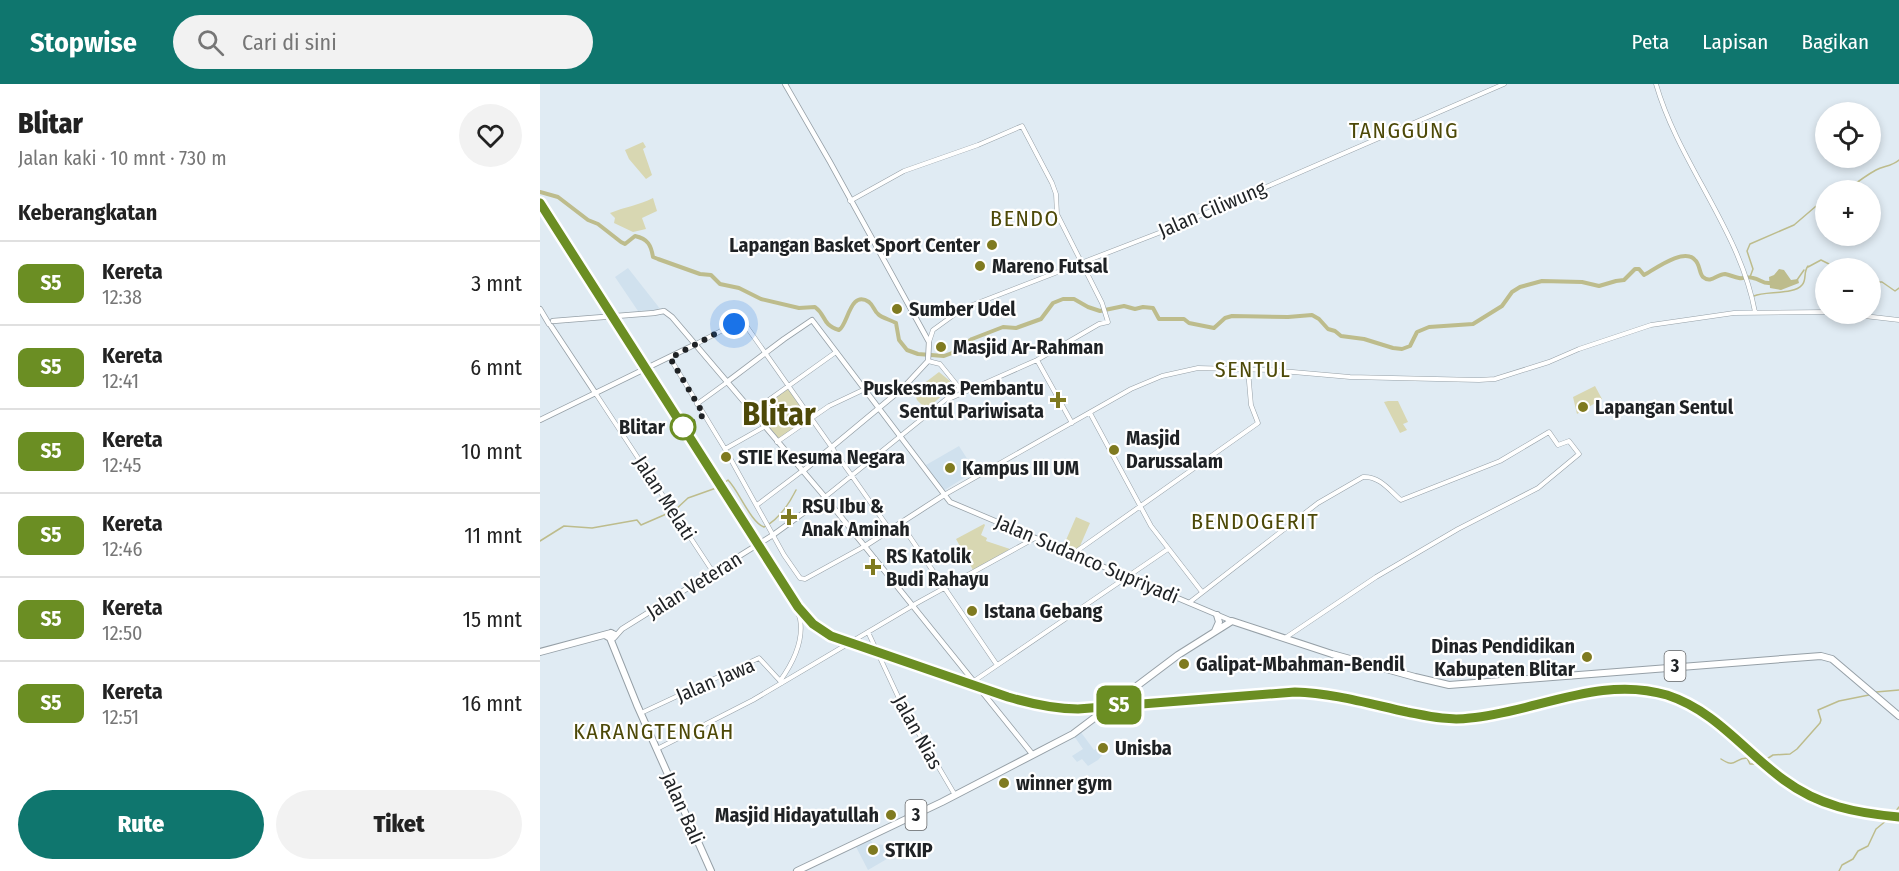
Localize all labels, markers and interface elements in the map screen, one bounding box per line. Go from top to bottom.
search box [173,15,593,69]
text: Stopwise [30,26,137,59]
icon: search [194,26,227,59]
text: Cari di sini [242,29,337,56]
text: Peta [1632,29,1669,55]
text: Lapisan [1702,29,1768,55]
text: Bagikan [1801,29,1869,55]
map controls [1815,102,1881,324]
button: locate [1815,102,1881,168]
button: heart [459,104,522,167]
text: Blitar [18,107,83,140]
district label: TANGGUNG [1349,117,1459,144]
text: Jalan kaki · 10 mnt · 730 m [18,146,227,170]
street label: Jalan Ciliwung [1155,175,1270,242]
button: + [1815,180,1881,246]
text: Keberangkatan [18,199,157,226]
district label: BENDO [990,205,1060,232]
place label: Lapangan Basket Sport Center [729,233,981,257]
marker: Lapangan Basket Sport Center [985,238,999,252]
place label: Mareno Futsal [992,254,1108,278]
text: Kereta [102,258,163,285]
button: − [1815,258,1881,324]
marker: Mareno Futsal [973,259,987,273]
text: S5 [40,270,62,296]
text: 3 mnt [471,270,522,297]
text: 12:38 [102,285,142,309]
place label: Sumber Udel [909,297,1016,321]
marker: Sumber Udel [890,302,904,316]
your location [719,309,749,339]
place label: Masjid Ar-Rahman [953,335,1104,359]
marker: Masjid Ar-Rahman [934,340,948,354]
text: Kereta [102,342,163,369]
text: S5 [40,354,62,380]
text: 6 mnt [470,354,522,381]
district label: SENTUL [1215,356,1291,383]
text: 12:41 [102,369,139,393]
place label: Puskesmas Pembantu Sentul Pariwisata [863,376,1044,423]
marker: Puskesmas Pembantu Sentul Pariwisata [1049,391,1067,409]
district label: Blitar [742,395,816,433]
place label: Lapangan Sentul [1595,395,1734,419]
marker: Lapangan Sentul [1576,400,1590,414]
marker: Blitar [670,414,696,440]
place label: Blitar [619,415,666,439]
text: Kereta [102,426,163,453]
place label: Masjid Darussalam [1126,426,1223,473]
text: S5 [40,438,62,464]
text: 10 mnt [461,438,522,465]
marker: Masjid Darussalam [1107,443,1121,457]
place label: STIE Kesuma Negara [738,445,905,469]
marker: STIE Kesuma Negara [719,450,733,464]
street label: Jalan Melati [629,451,701,545]
text: 12:45 [102,453,141,477]
place label: Kampus III UM [962,456,1079,480]
marker: Kampus III UM [943,461,957,475]
place label: RSU Ibu & Anak Aminah [801,494,910,541]
marker: RSU Ibu & Anak Aminah [780,508,798,526]
district label: BENDOGERIT [1191,508,1319,535]
street label: Jalan Sudanco Supriyadi [991,509,1183,609]
text: Kereta [102,510,163,537]
text: S5 [40,522,62,548]
text: 11 mnt [464,522,522,549]
text: 12:46 [102,537,142,561]
place label: RS Katolik Budi Rahayu [886,544,989,591]
street label: Jalan Veteran [642,546,746,624]
marker: RS Katolik Budi Rahayu [864,558,882,576]
text: Kereta [102,594,163,621]
place label: Istana Gebang [984,599,1103,623]
marker: Istana Gebang [965,604,979,618]
text: S5 [40,606,62,632]
text: 15 mnt [462,606,522,633]
text: 12:50 [102,621,143,645]
place label: Dinas Pendidikan Kabupaten Blitar [1431,634,1576,681]
marker: Dinas Pendidikan Kabupaten Blitar [1580,650,1594,664]
road number: 3 [1664,651,1686,681]
place label: Galipat-Mbahman-Bendil [1196,652,1405,676]
street label: Jalan Jawa [672,653,758,707]
marker: Galipat-Mbahman-Bendil [1177,657,1191,671]
text: Kereta [102,678,163,705]
line badge: S5 [1092,686,1146,724]
text: S5 [40,690,62,716]
text: 16 mnt [462,690,522,717]
street label: Jalan Nias [888,691,948,773]
text: S5 [1108,692,1130,718]
text: 12:51 [102,705,139,729]
district label: KARANGTENGAH [573,718,735,745]
place label: Unisba [1115,736,1172,760]
marker: Unisba [1096,741,1110,755]
street label: Jalan Bali [657,768,709,848]
place label: winner gym [1016,771,1112,795]
marker: winner gym [997,776,1011,790]
button: Rute [18,790,264,859]
button: Tiket [276,790,522,859]
road number: 3 [906,800,926,830]
place label: Masjid Hidayatullah [715,803,879,827]
marker: Masjid Hidayatullah [884,808,898,822]
place label: STKIP [885,838,933,862]
marker: STKIP [866,843,880,857]

